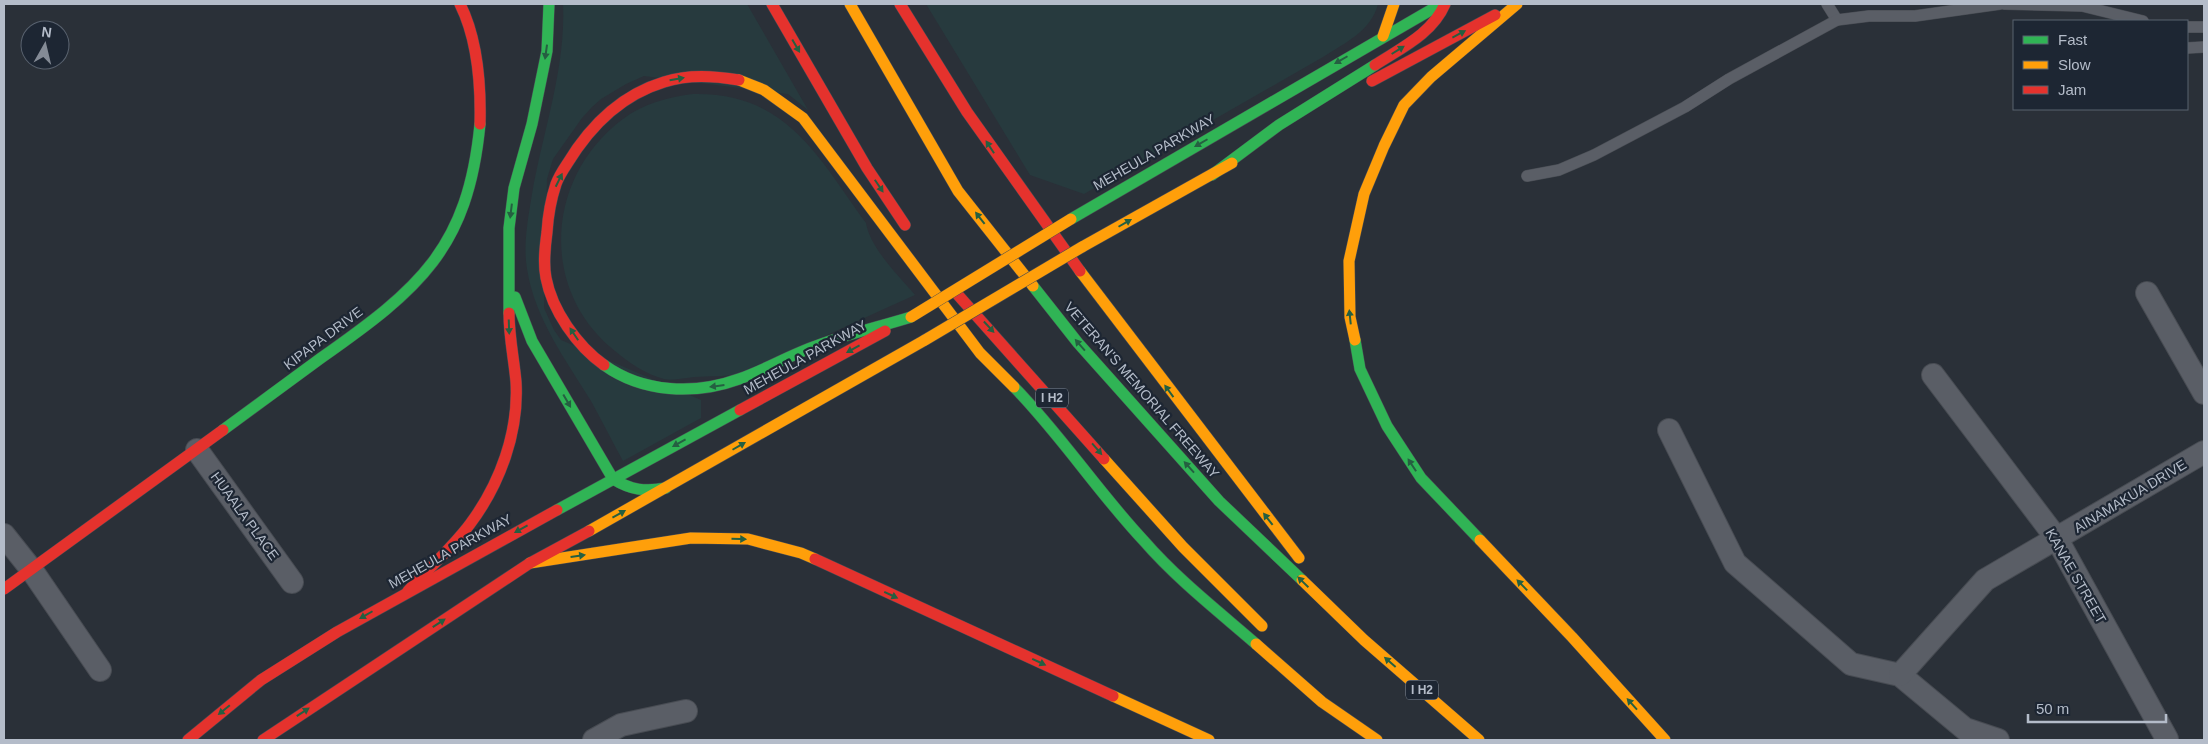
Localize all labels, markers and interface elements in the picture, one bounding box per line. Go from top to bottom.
north arrow [20,20,70,70]
legend [2013,20,2188,110]
text: N [41,23,53,41]
one-way arrow [1452,30,1466,38]
text: Fast [2058,31,2088,48]
one-way arrow [792,38,800,53]
one-way arrow [542,45,550,61]
one-way arrow [1391,45,1405,55]
one-way arrow [1334,56,1347,65]
text: Slow [2058,56,2091,73]
one-way arrow [669,74,685,82]
text: Jam [2058,81,2086,98]
street label: MEHEULA PARKWAY [1090,110,1218,193]
one-way arrow [1194,138,1207,147]
one-way arrow [985,140,994,154]
one-way arrow [555,173,563,187]
one-way arrow [874,179,884,192]
one-way arrow [507,203,515,219]
one-way arrow [974,212,985,225]
one-way arrow [1118,219,1131,228]
street label: VETERAN'S MEMORIAL FREEWAY [1061,299,1223,482]
street label: KIPAPA DRIVE [280,303,366,373]
one-way arrow [1346,309,1354,325]
street label: MEHEULA PARKWAY [741,316,870,398]
one-way arrow [506,319,514,335]
one-way arrow [983,321,995,333]
one-way arrow [569,327,579,341]
one-way arrow [1075,339,1086,352]
one-way arrow [846,344,859,353]
one-way arrow [709,382,725,390]
one-way arrow [1163,385,1174,398]
road number: I H2 [1036,388,1068,408]
one-way arrow [563,395,572,408]
one-way arrow [672,439,686,447]
one-way arrow [732,442,746,451]
one-way arrow [1091,442,1102,455]
street label: AINAMAKUA DRIVE [2071,456,2189,536]
one-way arrow [1407,458,1417,472]
one-way arrow [1183,460,1194,473]
street label: HUAALA PLACE [208,469,282,563]
street label: MEHEULA PARKWAY [386,510,515,592]
one-way arrow [612,510,626,518]
one-way arrow [1263,513,1274,526]
one-way arrow [514,525,528,534]
street label: KANAE STREET [2042,526,2110,627]
one-way arrow [732,535,748,543]
one-way arrow [571,552,587,560]
one-way arrow [1298,576,1310,588]
one-way arrow [1516,579,1528,591]
one-way arrow [884,591,898,599]
one-way arrow [360,611,373,620]
one-way arrow [432,618,446,628]
one-way arrow [1383,657,1396,668]
one-way arrow [1032,659,1046,667]
road number: I H2 [1406,680,1438,700]
scale bar [2028,692,2166,724]
one-way arrow [1627,698,1638,710]
text: 50 m [2036,700,2069,717]
one-way arrow [218,705,231,716]
one-way arrow [296,707,310,717]

